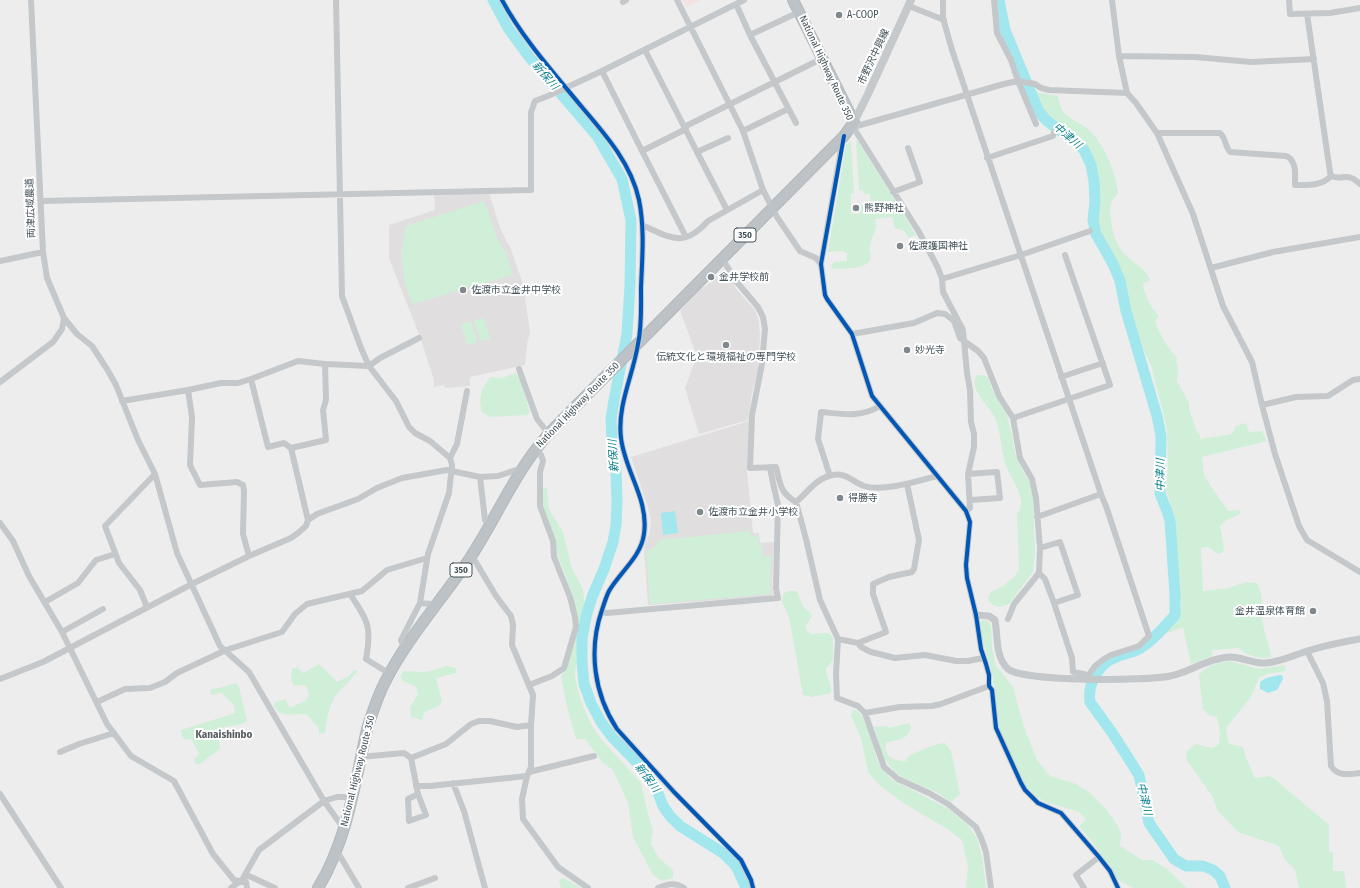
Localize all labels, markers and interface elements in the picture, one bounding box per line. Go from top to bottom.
place label: A-COOP [847,9,879,21]
marker: A-COOP [834,10,844,20]
street label: National Highway Route 350 [796,14,856,122]
street label: 市野沢中興線 [856,27,892,87]
water label: 新保川 [529,59,561,93]
water label: 中津川 [1050,120,1084,152]
street label: 両津広域農道 [24,178,38,238]
place label: 熊野神社 [864,202,904,214]
marker: 熊野神社 [851,203,861,213]
road number: 350 [734,228,756,242]
place label: 佐渡護国神社 [908,240,968,252]
marker: 佐渡護国神社 [895,241,905,251]
place label: 金井学校前 [719,271,769,283]
marker: 金井学校前 [706,272,716,282]
place label: 佐渡市立金井中学校 [471,284,561,296]
marker: 佐渡市立金井中学校 [458,285,468,295]
marker: 伝統文化と環境福祉の専門学校 [721,340,731,350]
place label: 妙光寺 [915,344,945,356]
marker: 妙光寺 [902,345,912,355]
place label: 伝統文化と環境福祉の専門学校 [656,351,796,363]
street label: National Highway Route 350 [534,360,622,450]
water label: 新保川 [606,439,622,473]
water label: 中津川 [1154,459,1168,491]
place label: 得勝寺 [848,492,878,504]
marker: 得勝寺 [835,493,845,503]
place label: 佐渡市立金井小学校 [708,506,798,518]
marker: 佐渡市立金井小学校 [695,507,705,517]
road number: 350 [450,563,472,577]
place label: 金井温泉体育館 [1235,605,1305,617]
marker: 金井温泉体育館 [1308,606,1318,616]
street label: National Highway Route 350 [338,714,378,828]
district label: Kanaishinbo [196,728,252,742]
water label: 新保川 [632,761,662,795]
water label: 中津川 [1134,781,1154,817]

